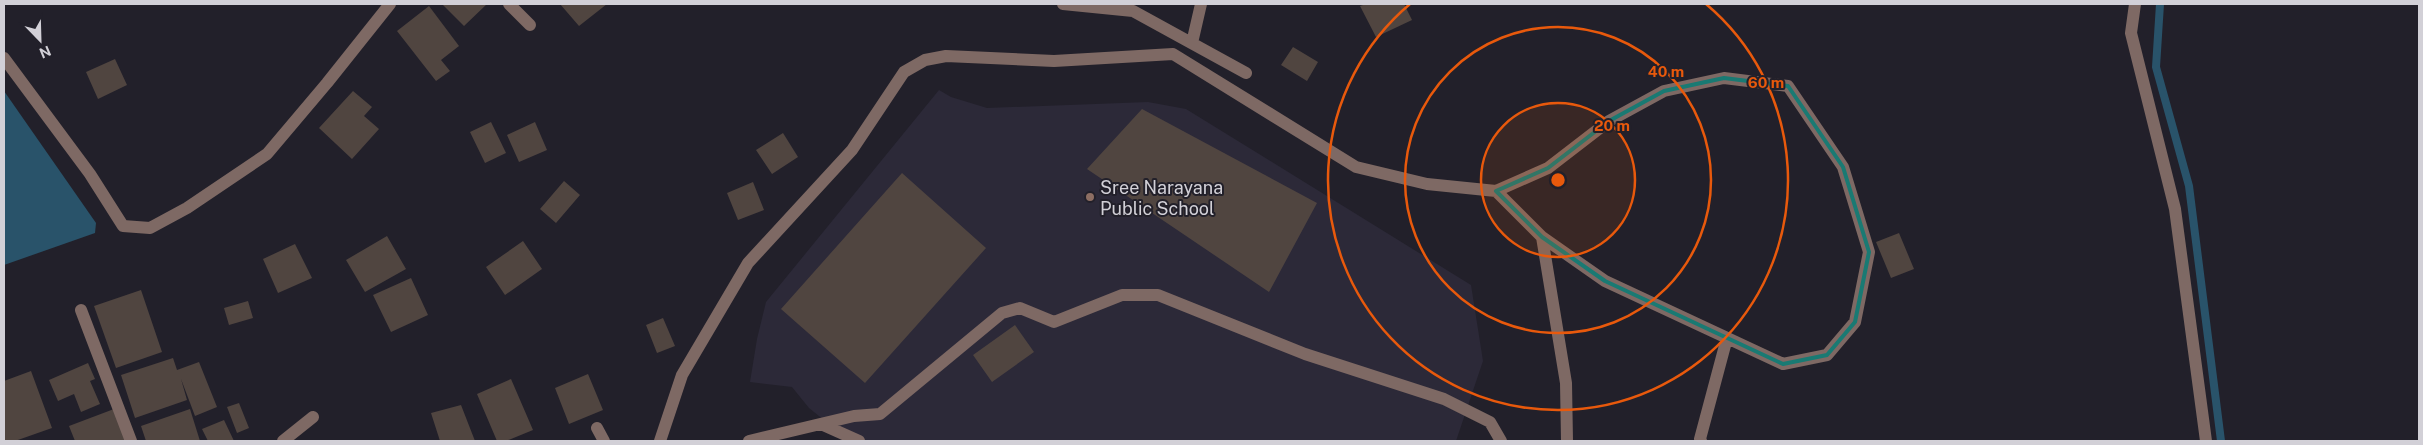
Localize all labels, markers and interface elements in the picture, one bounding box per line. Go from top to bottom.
north arrow [15,15,65,65]
text: N [37,42,53,61]
text: 40 m [1648,63,1684,80]
text: 60 m [1748,74,1784,91]
text: 20 m [1594,117,1630,134]
centre of rings [1549,171,1567,189]
place label: Sree Narayana Public School [1100,177,1223,219]
marker: Sree Narayana Public School [1084,191,1096,203]

